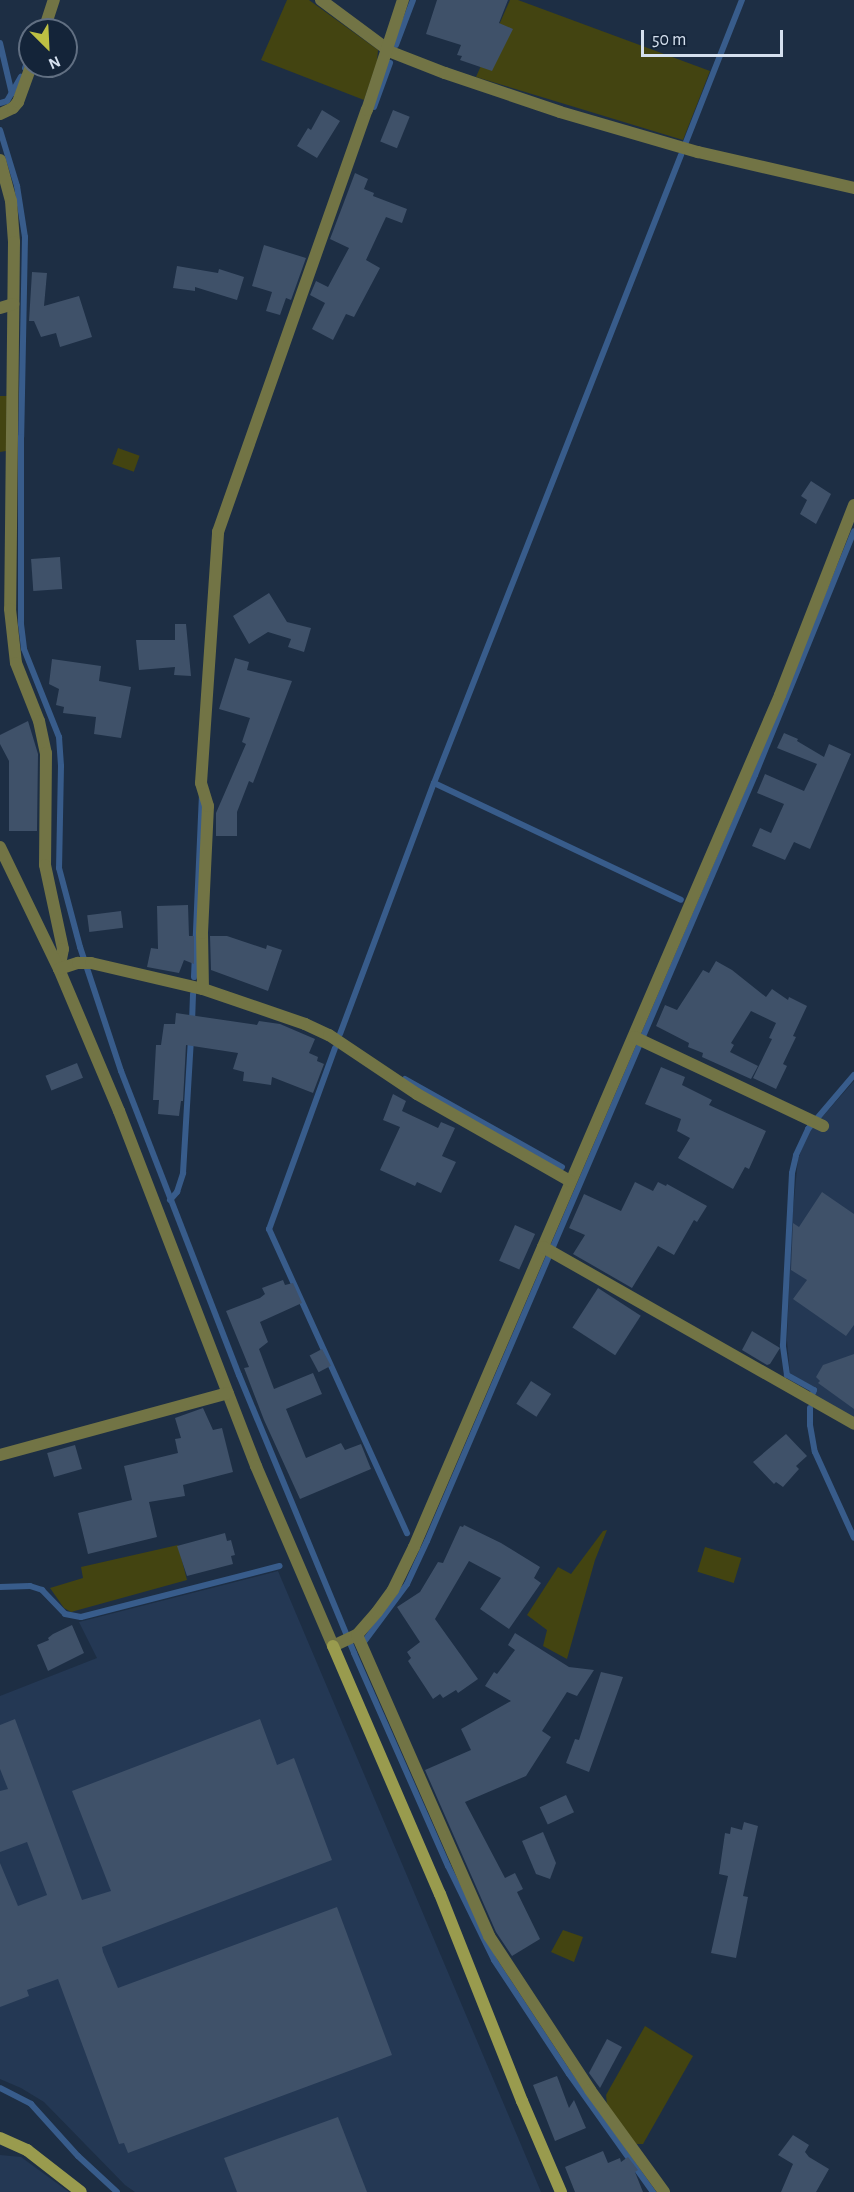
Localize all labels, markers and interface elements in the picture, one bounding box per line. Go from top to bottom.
north arrow [18,18,78,78]
scale bar [644,18,786,56]
text: 50 m [652,31,686,49]
text: N [46,53,63,72]

